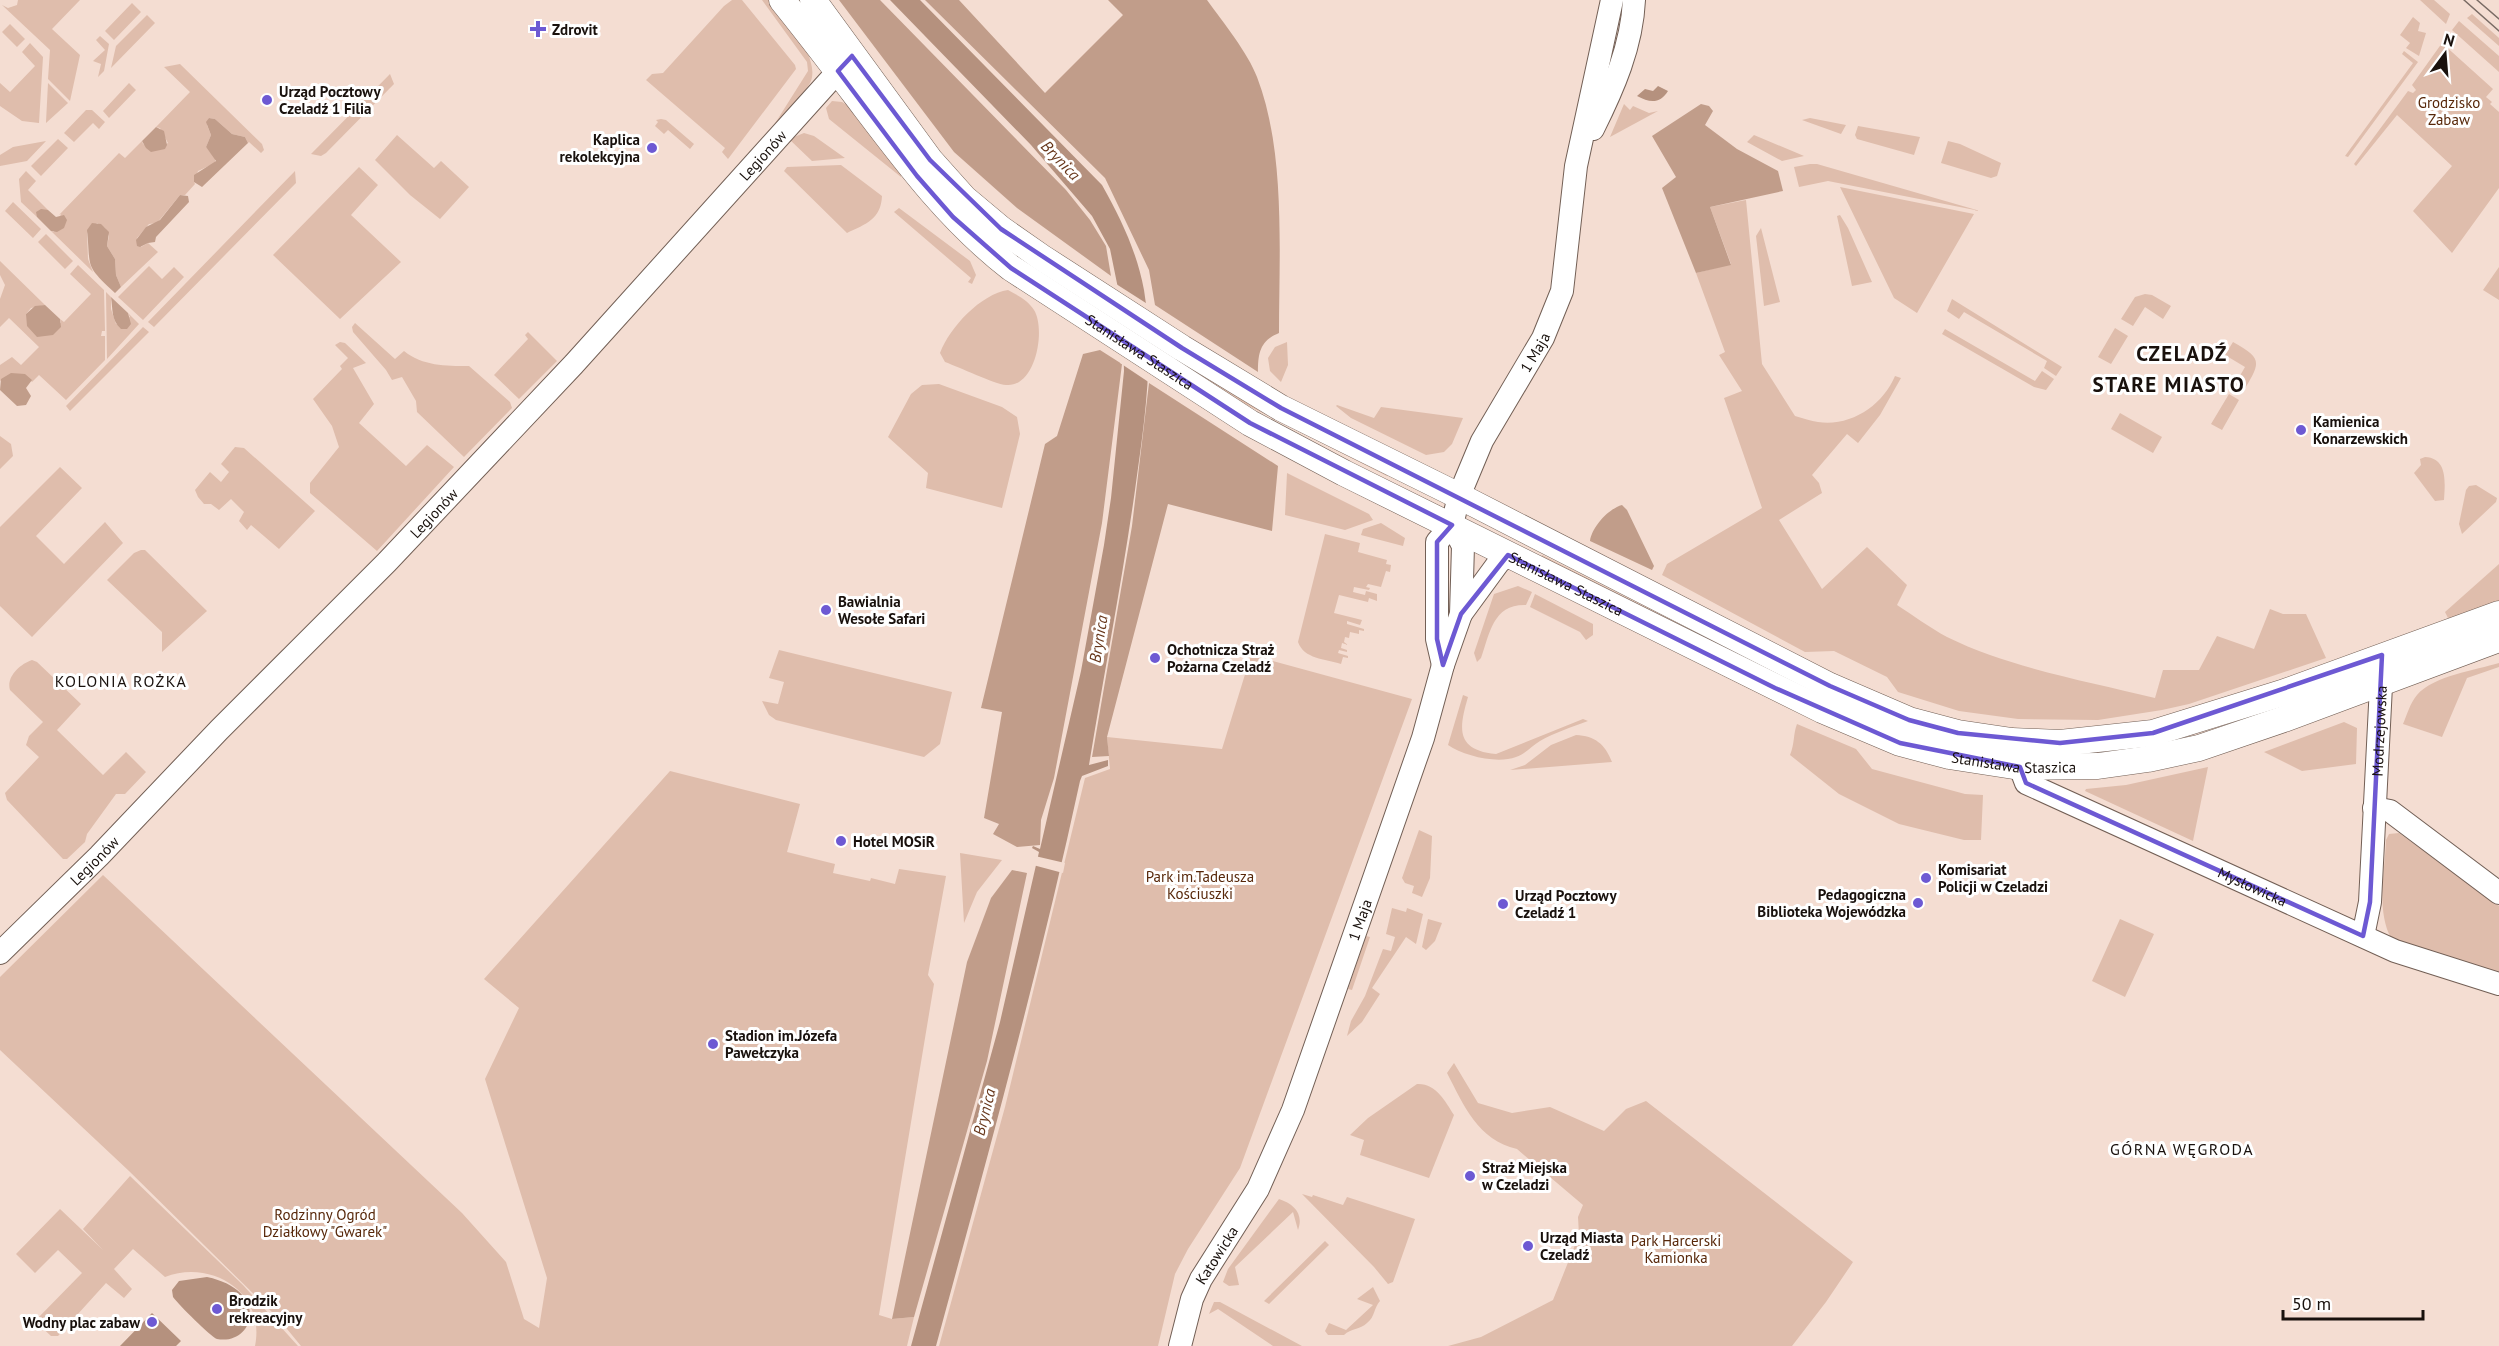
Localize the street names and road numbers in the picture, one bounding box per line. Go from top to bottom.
street label: Legionów [735,126,790,184]
street label: Stanisława Staszica [1082,310,1198,394]
street label: 1 Maja [1515,330,1554,376]
street label: Legionów [405,484,462,542]
street label: Stanisława Staszica [1506,547,1627,620]
street label: Modrzejowska [2367,685,2390,777]
street label: Stanisława Staszica [1950,747,2076,776]
street label: Legionów [66,832,123,889]
street label: Mysłowicka [2215,862,2290,910]
street label: 1 Maja [1343,896,1376,943]
street label: Katowicka [1191,1222,1242,1288]

